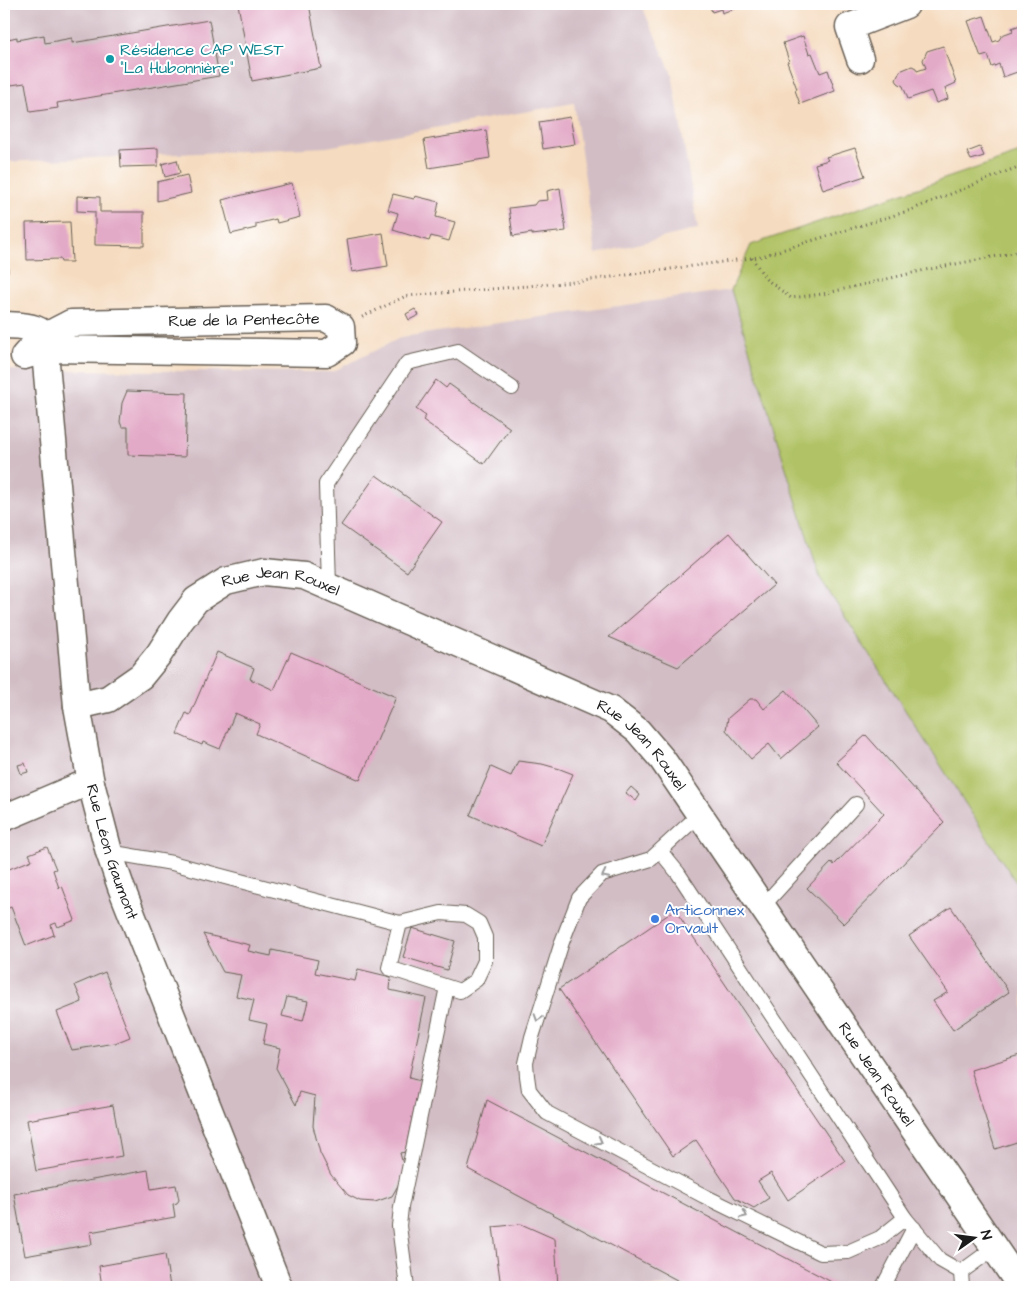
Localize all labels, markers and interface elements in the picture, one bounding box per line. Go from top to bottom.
place label: Résidence CAP WEST "La Hubonnière" [120,39,284,79]
marker: Résidence CAP WEST "La Hubonnière" [104,53,116,65]
street label: Rue de la Pentecôte [168,308,320,332]
street label: Rue Jean Rouxel [219,561,343,601]
street label: Rue Jean Rouxel [593,694,691,795]
street label: Rue Léon Gaumont [81,782,144,923]
one-way arrow [602,868,611,878]
place label: Articonnex Orvault [665,899,745,939]
marker: Articonnex Orvault [649,913,661,925]
one-way arrow [534,1013,544,1021]
street label: Rue Jean Rouxel [833,1018,920,1131]
one-way arrow [594,1135,603,1145]
one-way arrow [738,1209,747,1219]
north arrow [950,1214,1000,1264]
text: N [975,1228,996,1242]

